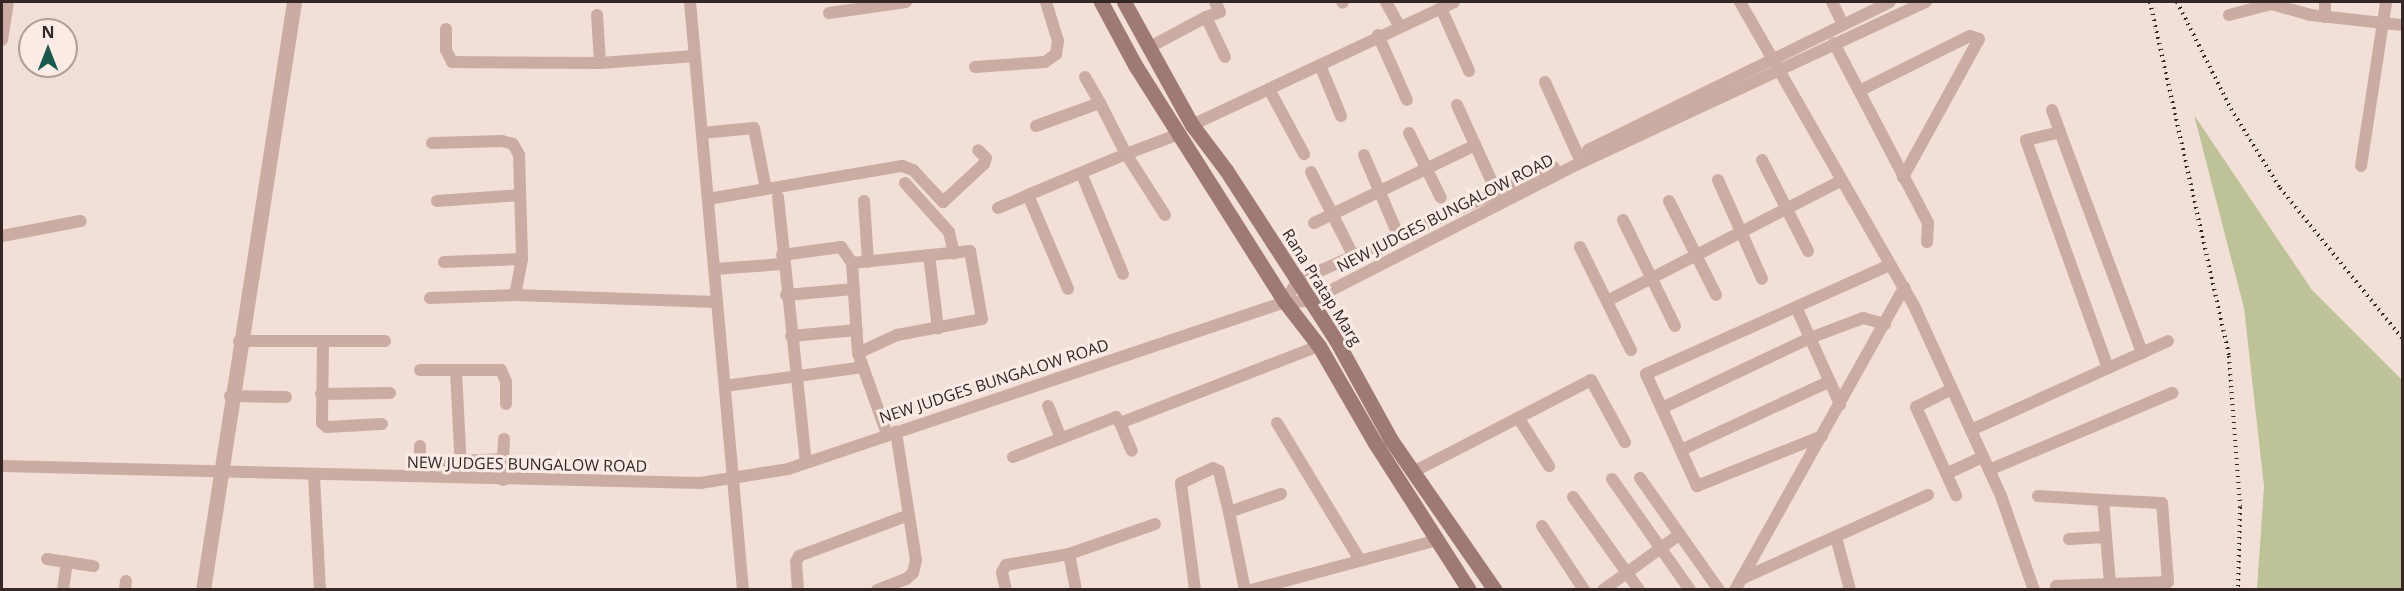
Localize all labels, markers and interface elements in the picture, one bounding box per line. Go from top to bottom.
north arrow [18,18,78,78]
text: N [41,21,55,43]
street label: NEW JUDGES BUNGALOW ROAD [1334,150,1556,276]
street label: Rana Pratap Marg [1278,225,1366,349]
street label: NEW JUDGES BUNGALOW ROAD [877,335,1111,427]
street label: NEW JUDGES BUNGALOW ROAD [407,452,647,476]

